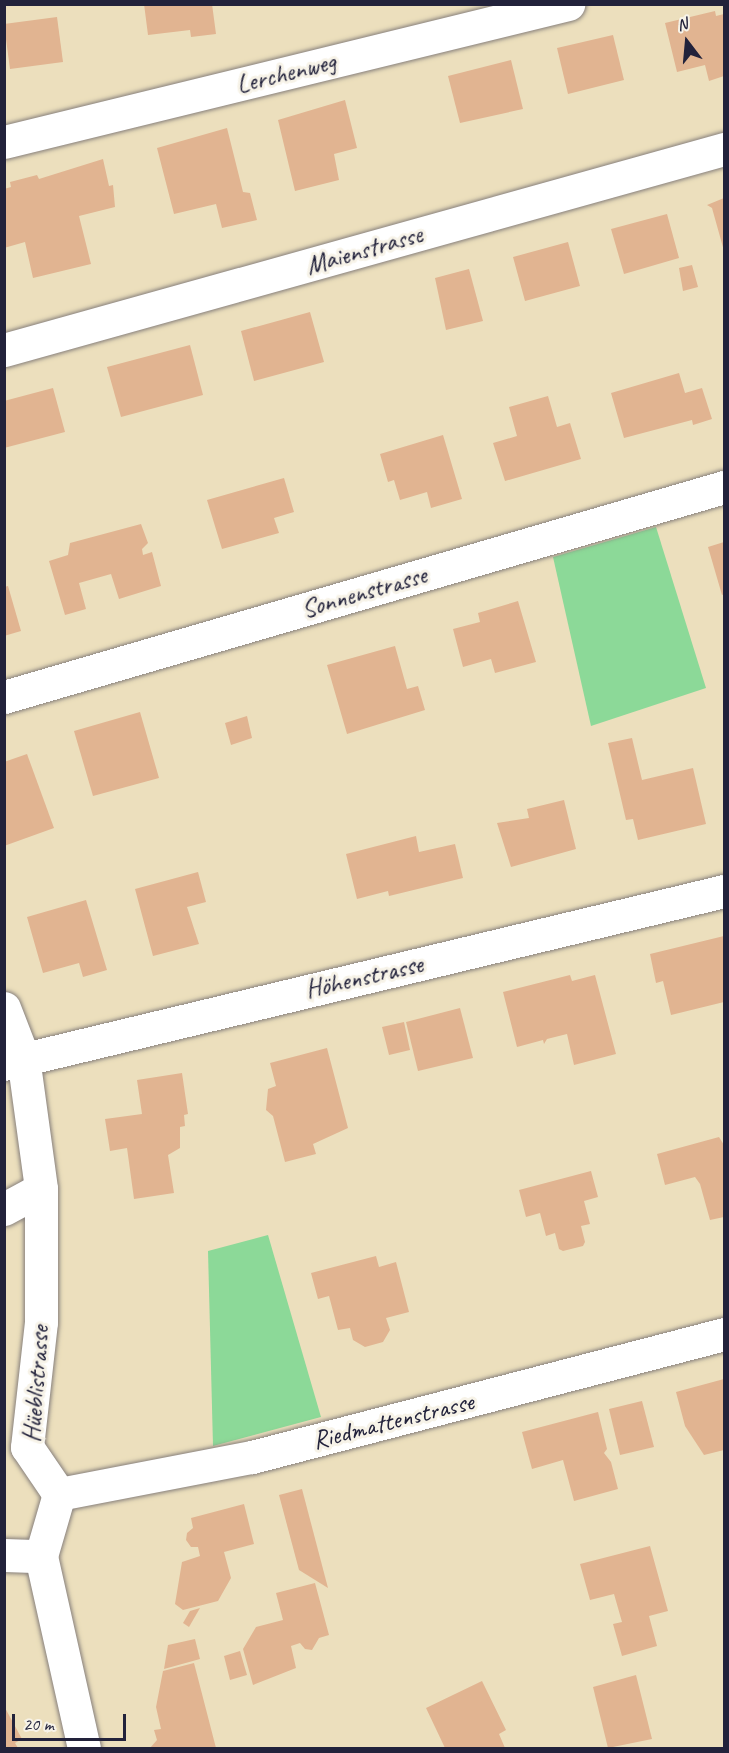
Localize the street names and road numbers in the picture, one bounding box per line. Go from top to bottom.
street label: Lerchenweg [233,46,339,100]
street label: Maienstrasse [302,219,426,281]
street label: Sonnenstrasse [298,559,430,625]
street label: Höhenstrasse [302,948,426,1006]
street label: Hüeblistrasse [16,1325,56,1443]
street label: Riedmattenstrasse [309,1386,477,1456]

